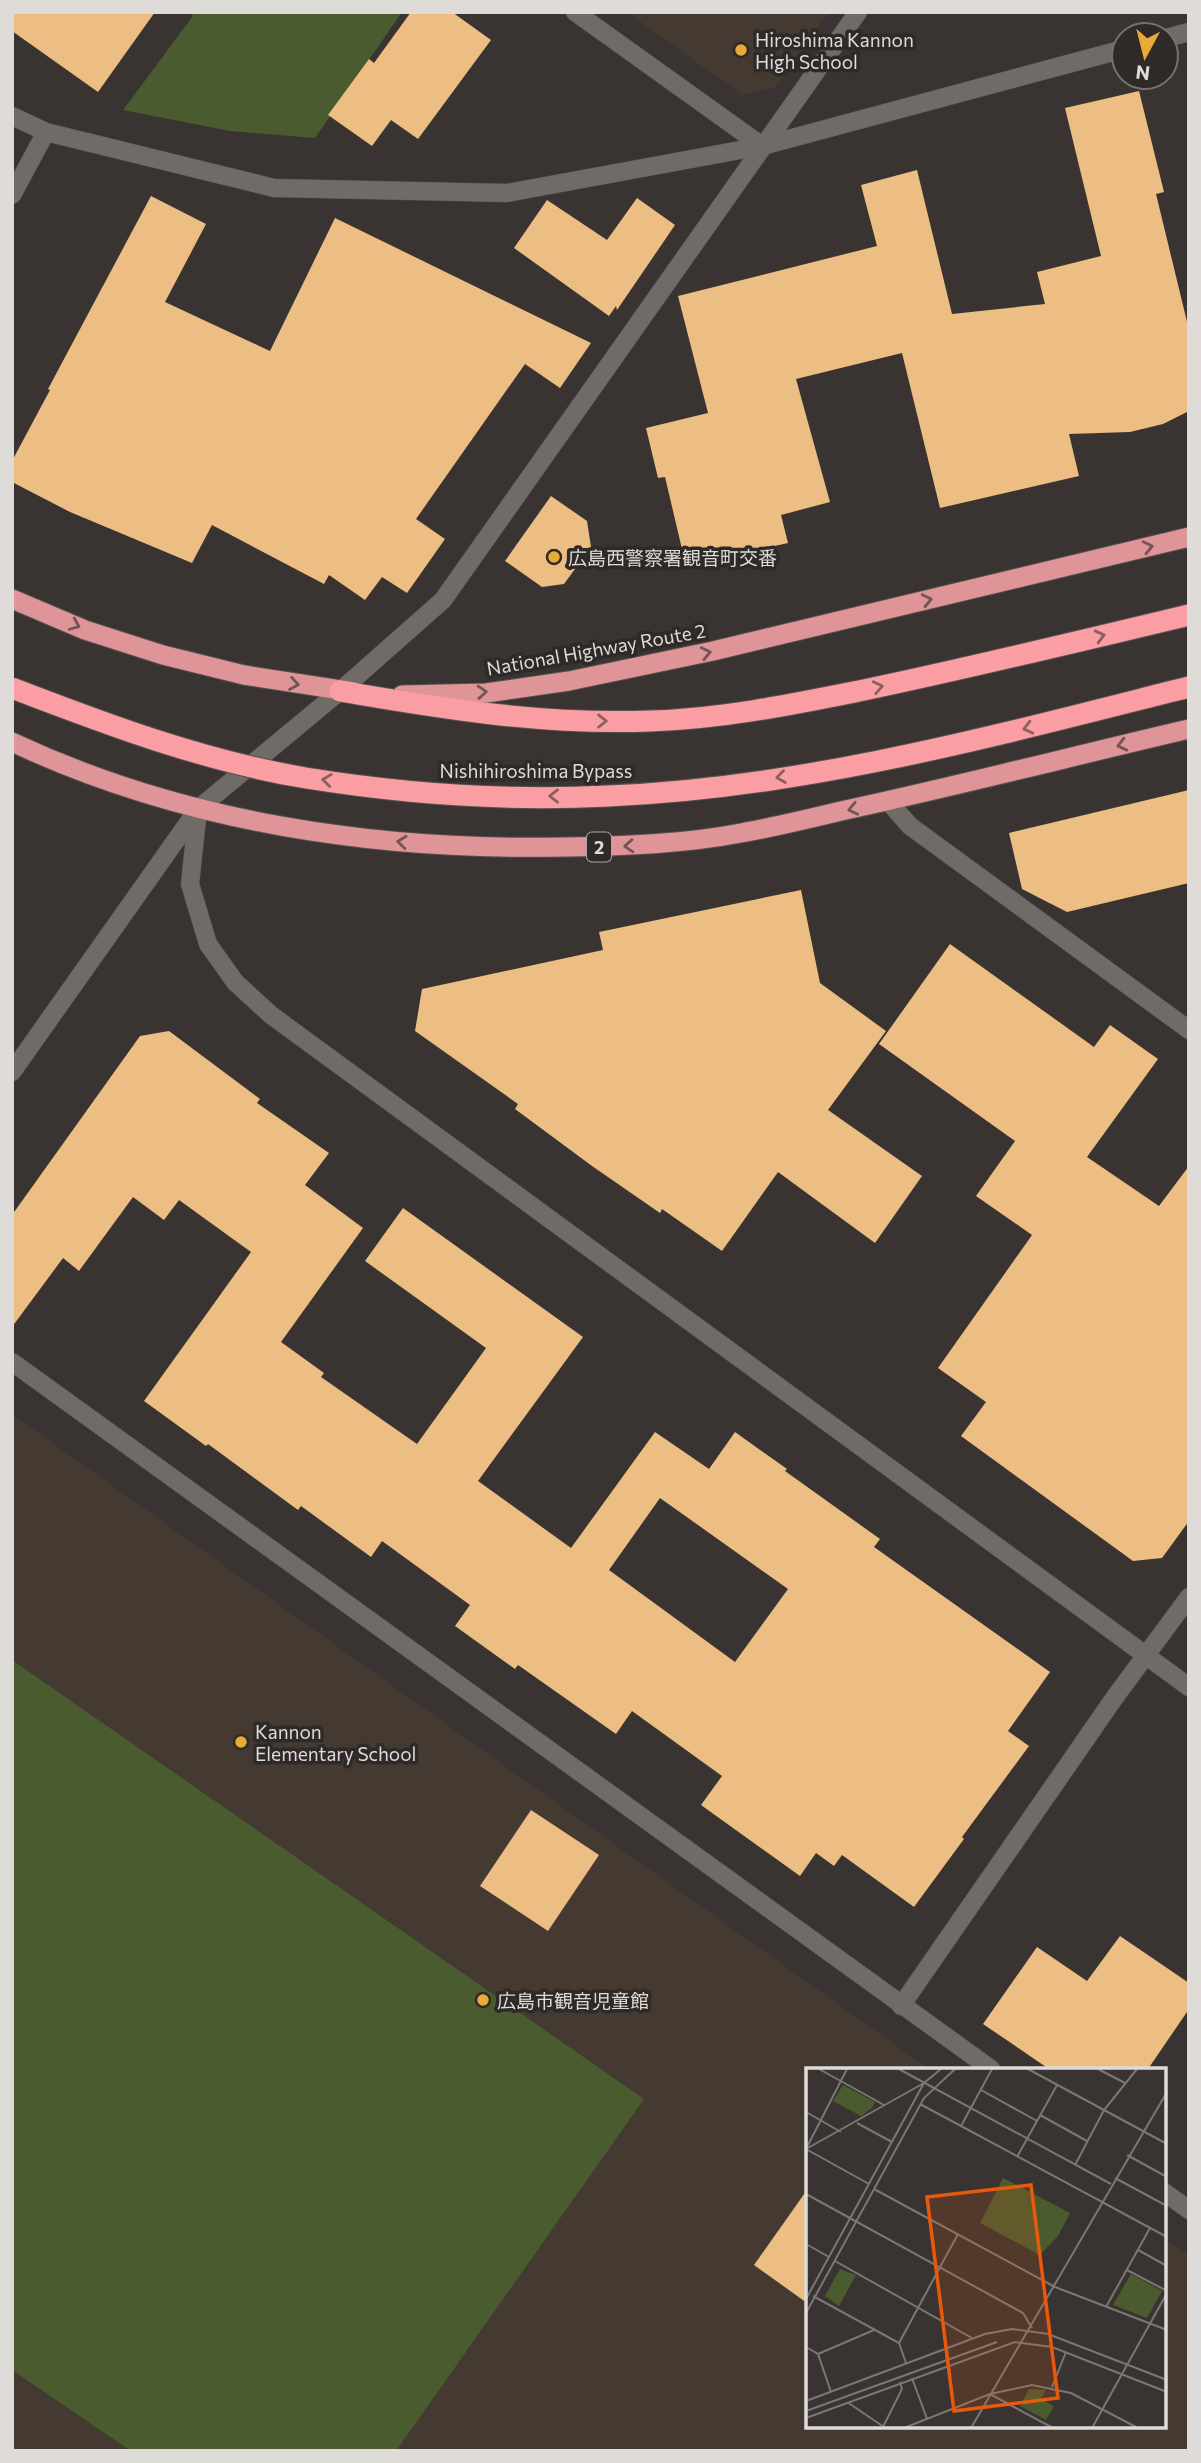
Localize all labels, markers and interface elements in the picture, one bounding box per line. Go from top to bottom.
north arrow [1110,21,1180,91]
place label: Hiroshima Kannon High School [755,28,914,73]
marker: Hiroshima Kannon High School [733,42,749,58]
text: N [1134,61,1151,86]
one-way arrow [1142,541,1154,555]
place label: 広島西警察署観音町交番 [568,546,777,569]
marker: 広島西警察署観音町交番 [546,549,562,565]
one-way arrow [921,594,933,608]
one-way arrow [68,617,80,631]
street label: National Highway Route 2 [485,618,707,680]
one-way arrow [1094,630,1106,644]
one-way arrow [700,646,712,661]
one-way arrow [289,676,300,691]
one-way arrow [872,680,884,695]
one-way arrow [477,685,488,700]
one-way arrow [598,713,608,729]
one-way arrow [1022,720,1034,734]
one-way arrow [1116,736,1128,751]
street label: Nishihiroshima Bypass [440,759,632,782]
one-way arrow [775,770,786,785]
one-way arrow [322,773,333,788]
one-way arrow [548,788,559,804]
one-way arrow [847,800,859,815]
road number: 2 [587,832,611,862]
one-way arrow [396,835,407,850]
one-way arrow [624,838,635,853]
place label: Kannon Elementary School [255,1720,416,1765]
marker: Kannon Elementary School [233,1734,249,1750]
place label: 広島市観音児童館 [497,1989,649,2012]
marker: 広島市観音児童館 [475,1992,491,2008]
inset map [806,2068,1166,2428]

